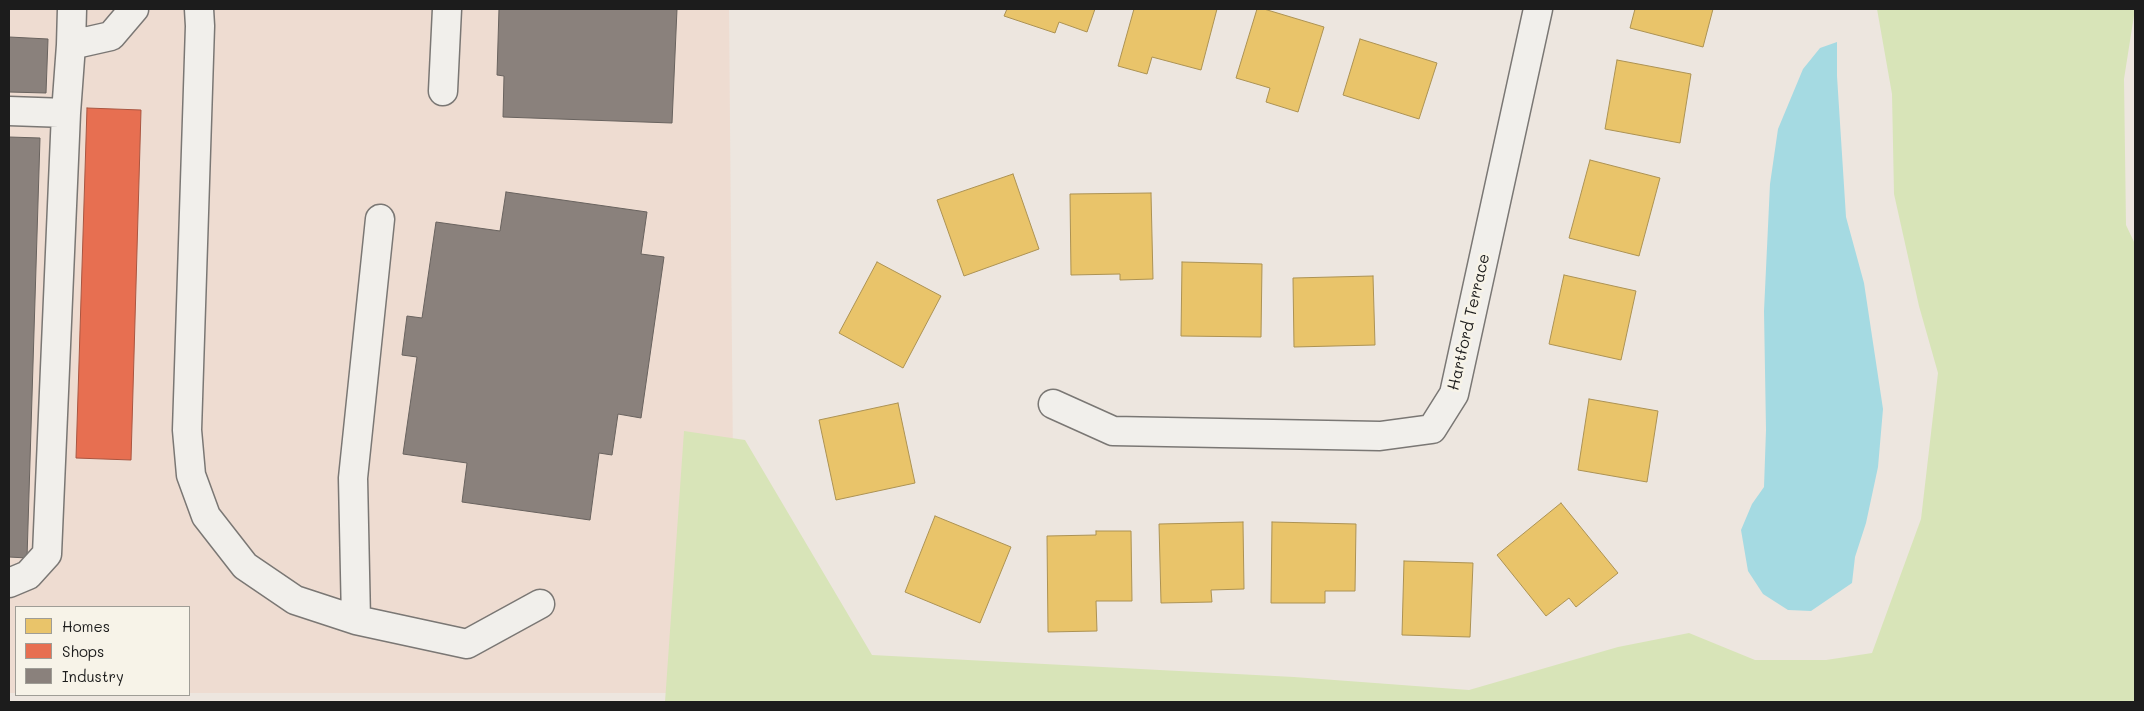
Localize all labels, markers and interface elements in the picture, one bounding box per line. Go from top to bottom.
street label: Hartford Terrace [1444,252,1494,392]
legend [15,606,190,696]
text: Homes [62,616,110,636]
text: Shops [62,641,104,661]
text: Industry [62,666,124,686]

